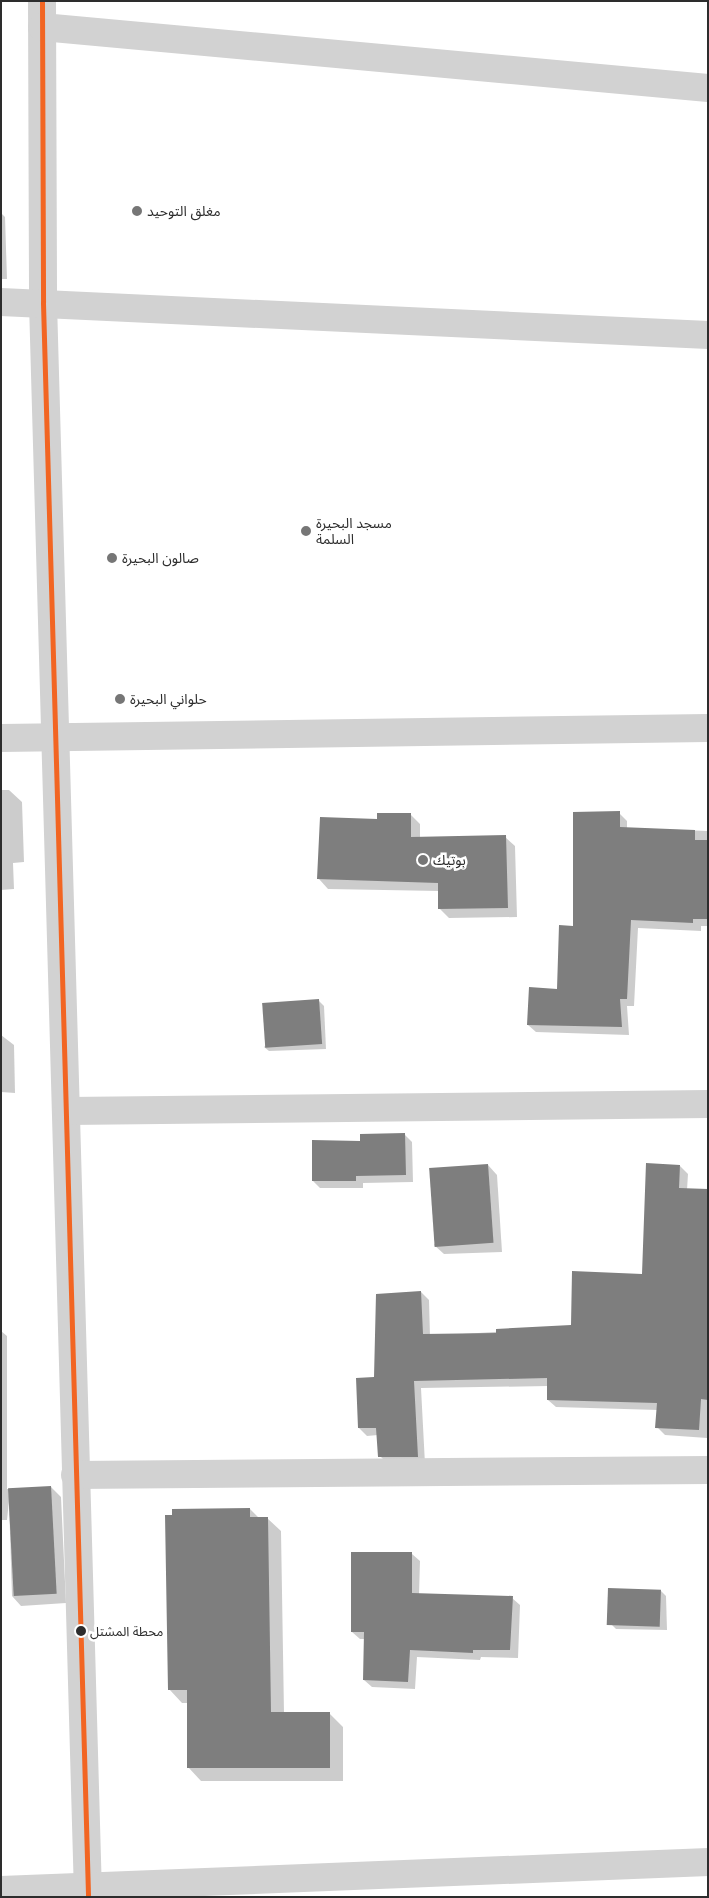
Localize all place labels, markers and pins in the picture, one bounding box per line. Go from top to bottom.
place label: مغلق التوحيد [147,203,221,219]
marker: مغلق التوحيد [131,205,143,217]
place label: مسجد البحيرة السلمة [316,515,392,548]
marker: مسجد البحيرة السلمة [300,525,312,537]
place label: صالون البحيرة [122,550,199,566]
marker: صالون البحيرة [106,552,118,564]
place label: حلواني البحيرة [130,691,207,707]
marker: حلواني البحيرة [114,693,126,705]
place label: بوتيك [433,852,466,868]
marker: بوتيك [417,854,429,866]
place label: محطة المشتل [90,1623,163,1639]
marker: محطة المشتل [76,1626,86,1636]

